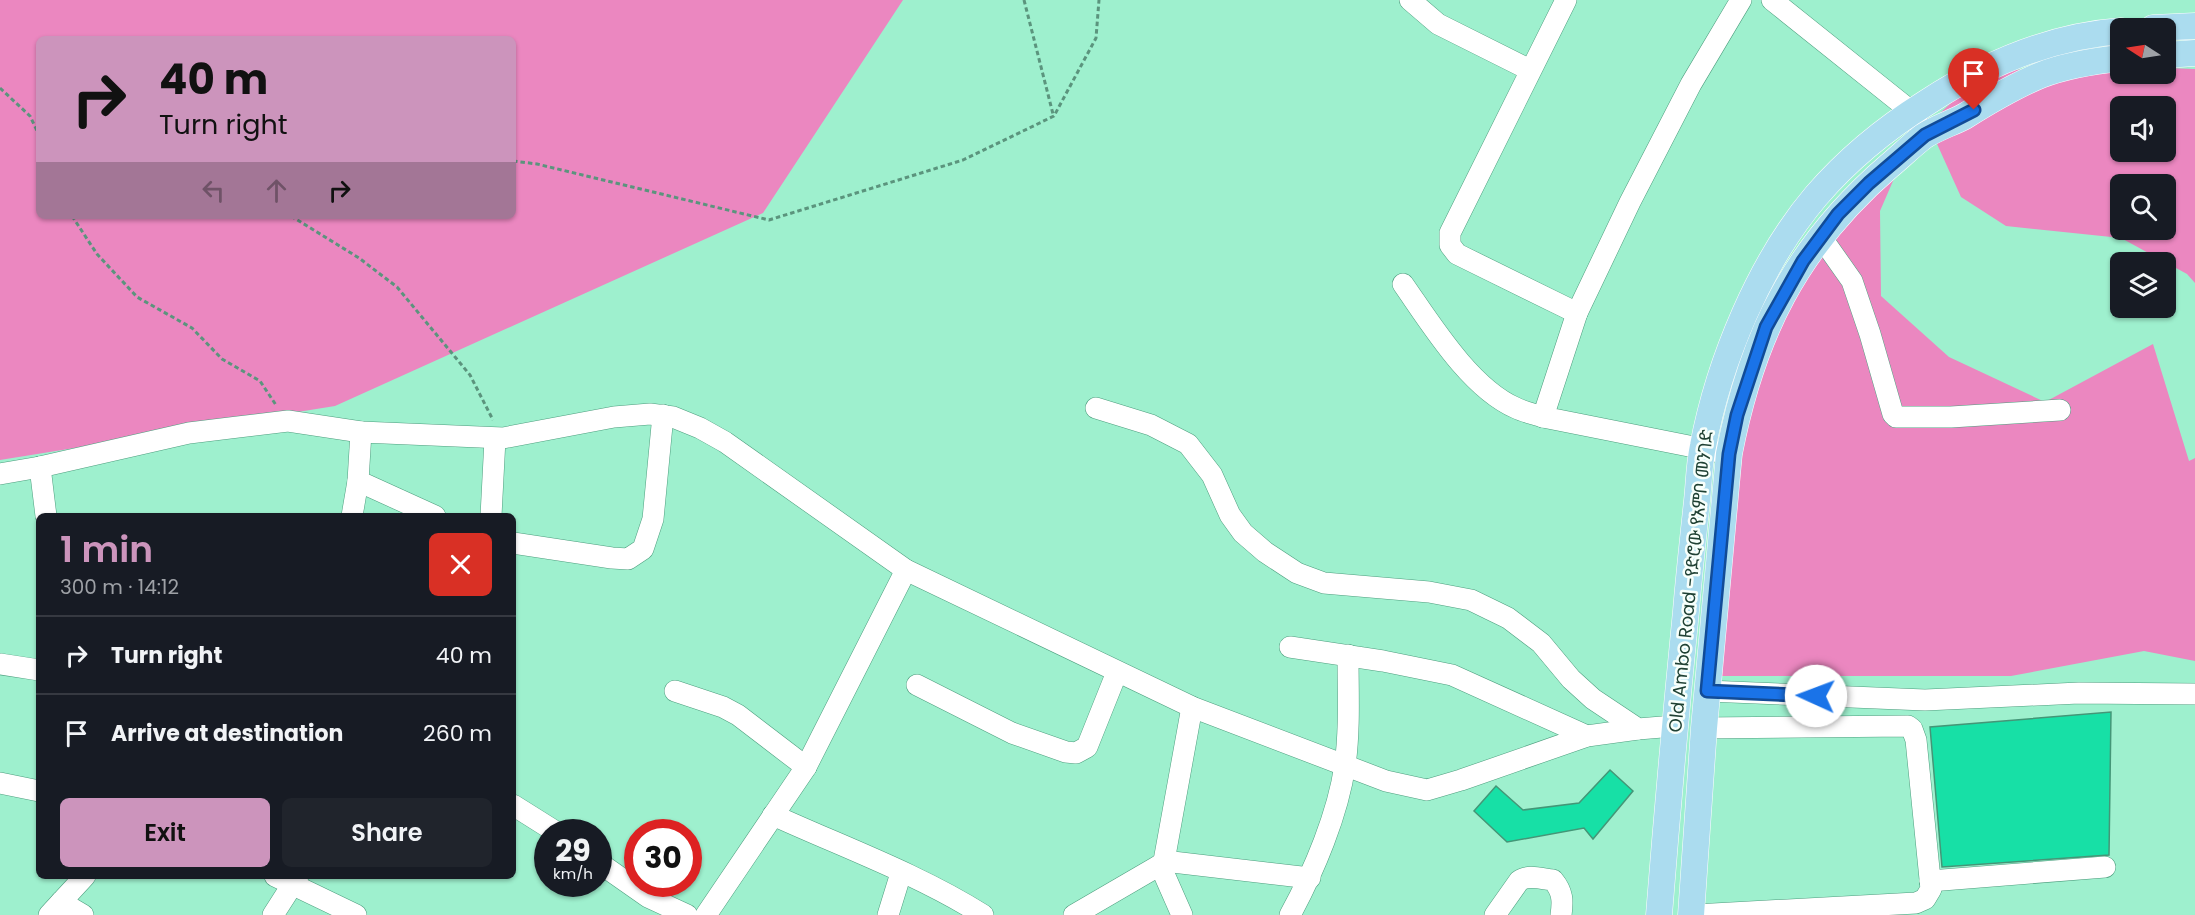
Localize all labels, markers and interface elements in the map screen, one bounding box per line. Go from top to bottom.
north arrow [2110,18,2176,84]
map controls [2110,18,2176,318]
pin [1948,48,1999,110]
text: 40 m [159,50,268,109]
icon: arrive [1957,57,1990,90]
icon: right [60,60,138,138]
button: sound [2110,96,2176,162]
text: Turn right [159,106,288,143]
icon: left [197,174,230,207]
icon: ahead [260,174,293,207]
icon: right [323,174,356,207]
button: search [2110,174,2176,240]
button: layers [2110,252,2176,318]
street label: Old Ambo Road -የድሮው የአምቦ መንገድ [1662,428,1719,734]
text: 1 min [60,524,153,575]
button: close [429,533,492,596]
text: 300 m · 14:12 [60,573,179,601]
icon: right [60,639,93,672]
text: Turn right [111,640,222,671]
text: 40 m [436,640,492,671]
position arrow [1784,664,1848,728]
icon: arrive [60,717,93,750]
text: Arrive at destination [111,718,343,749]
text: 260 m [423,718,492,749]
button: Exit [60,798,270,867]
button: Share [282,798,492,867]
speed limit sign: 30 [624,819,702,897]
text: 29 [555,829,591,872]
text: km/h [553,863,593,884]

